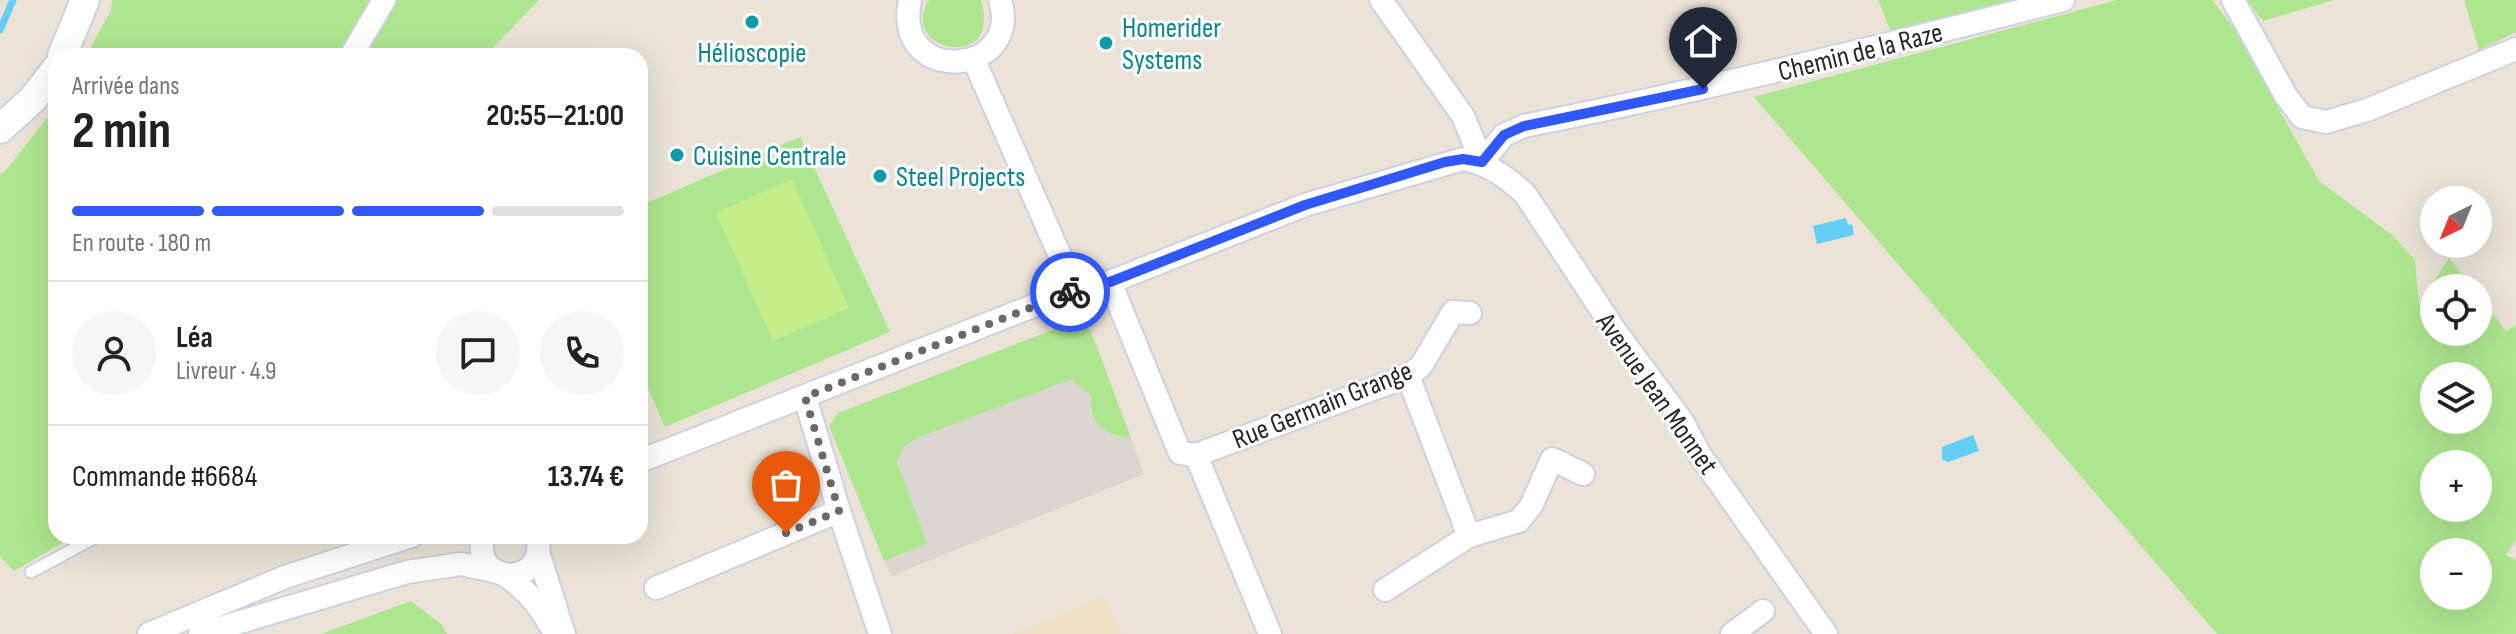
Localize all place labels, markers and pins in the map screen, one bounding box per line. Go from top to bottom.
pin [1669,7,1737,89]
place label: Homerider Systems [1122,12,1221,77]
marker: Hélioscopie [743,13,761,31]
marker: Homerider Systems [1097,34,1115,52]
place label: Hélioscopie [698,37,806,70]
place label: Cuisine Centrale [693,140,846,173]
marker: Cuisine Centrale [668,146,686,164]
place label: Steel Projects [896,161,1025,194]
marker: Steel Projects [871,167,889,185]
pin [752,451,820,533]

